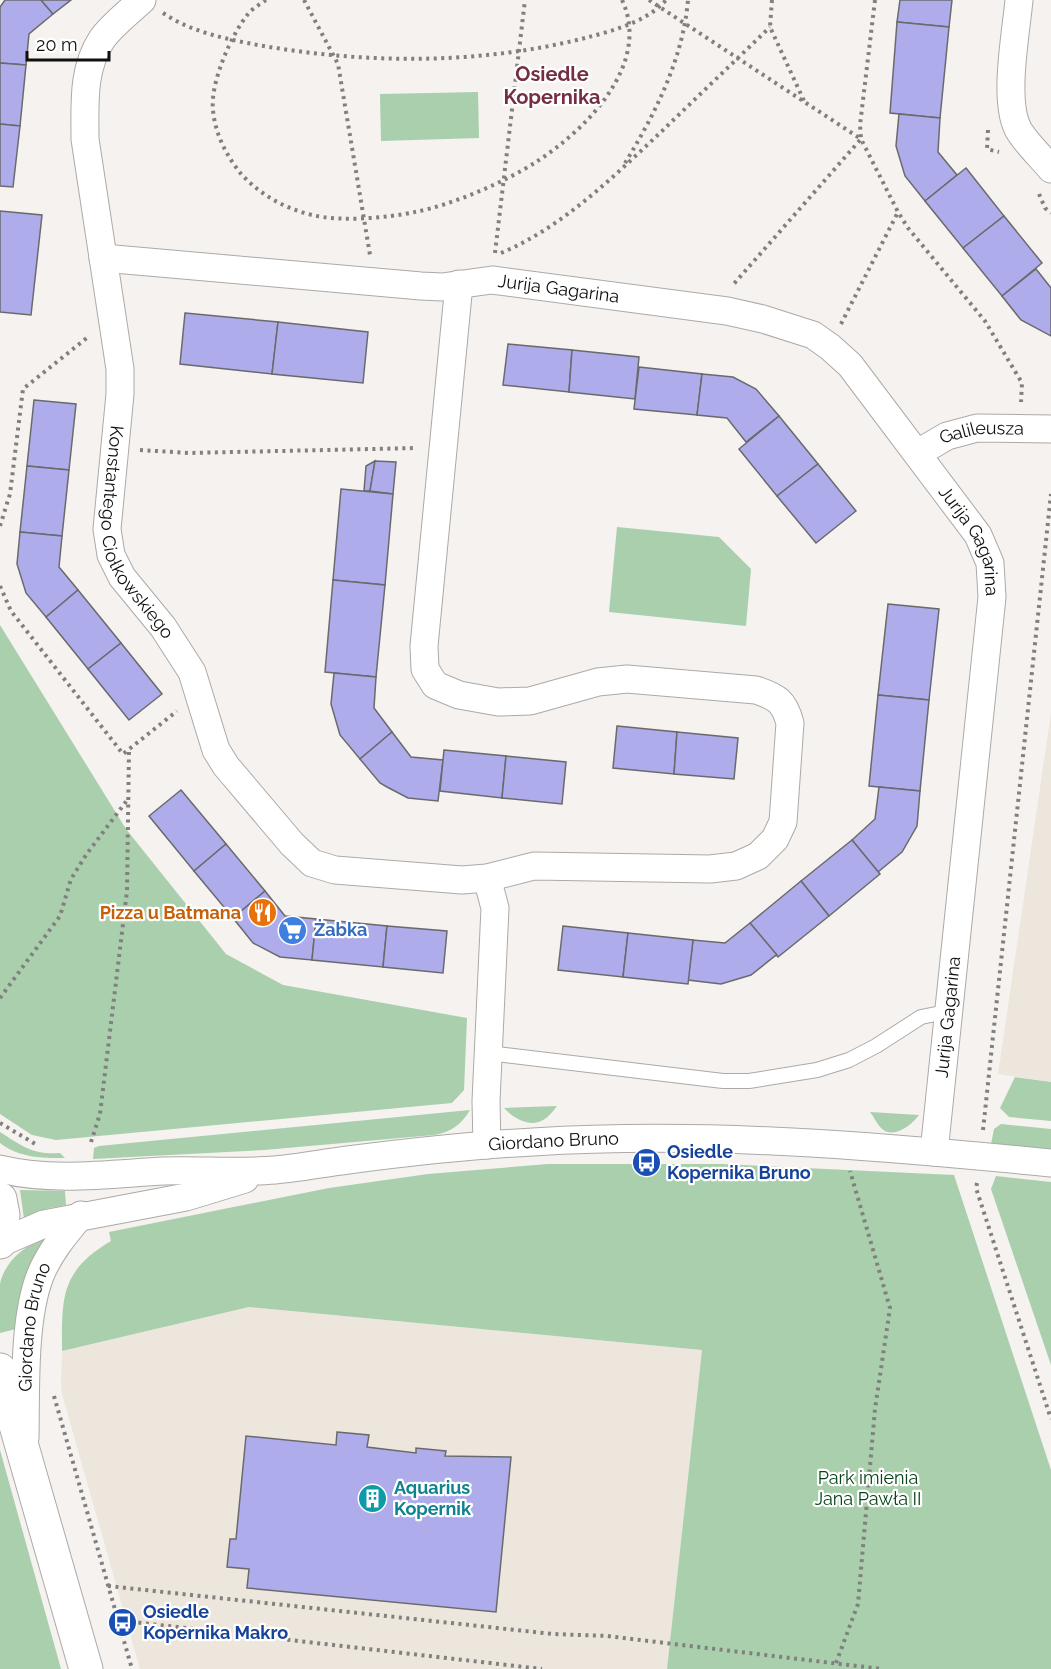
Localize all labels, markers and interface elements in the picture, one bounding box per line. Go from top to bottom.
scale bar [27,24,110,62]
text: 20 m [36,34,78,55]
district label: Osiedle Kopernika [504,62,600,109]
street label: Jurija Gagarina [497,270,621,307]
street label: Galileusza [935,417,1024,448]
street label: Konstantego Ciołkowskiego [97,425,179,642]
street label: Jurija Gagarina [935,481,1003,597]
restaurant icon: Pizza u Batmana [246,897,278,929]
place label: Pizza u Batmana [100,902,241,923]
supermarket icon: Żabka [277,914,309,946]
place label: Żabka [314,919,367,940]
street label: Jurija Gagarina [931,955,964,1079]
street label: Giordano Bruno [488,1128,619,1155]
place label: Osiedle Kopernika Bruno [667,1141,811,1183]
bus stop icon: Osiedle Kopernika Bruno [630,1146,662,1178]
street label: Giordano Bruno [14,1258,55,1392]
park label: Park imienia Jana Pawła II [814,1467,922,1509]
place label: Aquarius Kopernik [394,1477,472,1519]
building icon: Aquarius Kopernik [357,1482,389,1514]
place label: Osiedle Kopernika Makro [143,1601,288,1643]
bus stop icon: Osiedle Kopernika Makro [106,1606,138,1638]

